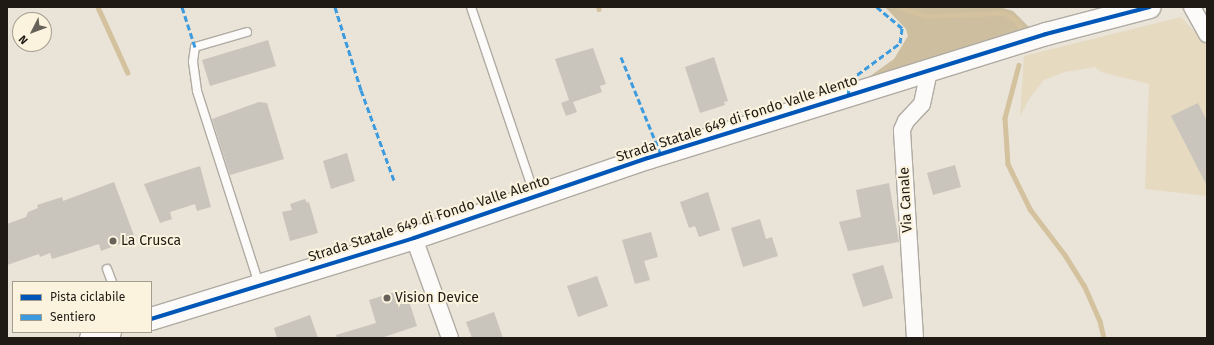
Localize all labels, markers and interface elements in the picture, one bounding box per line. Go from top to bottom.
north arrow [12,12,52,52]
text: N [16,33,31,47]
street label: Strada Statale 649 di Fondo Valle Alento [614,72,860,166]
street label: Via Canale [896,167,916,233]
street label: Strada Statale 649 di Fondo Valle Alento [306,172,552,266]
place label: La Crusca [121,233,181,249]
marker: La Crusca [108,236,118,246]
legend [12,281,152,333]
text: Pista ciclabile [50,290,125,304]
place label: Vision Device [395,290,479,306]
marker: Vision Device [382,293,392,303]
text: Sentiero [50,310,96,324]

